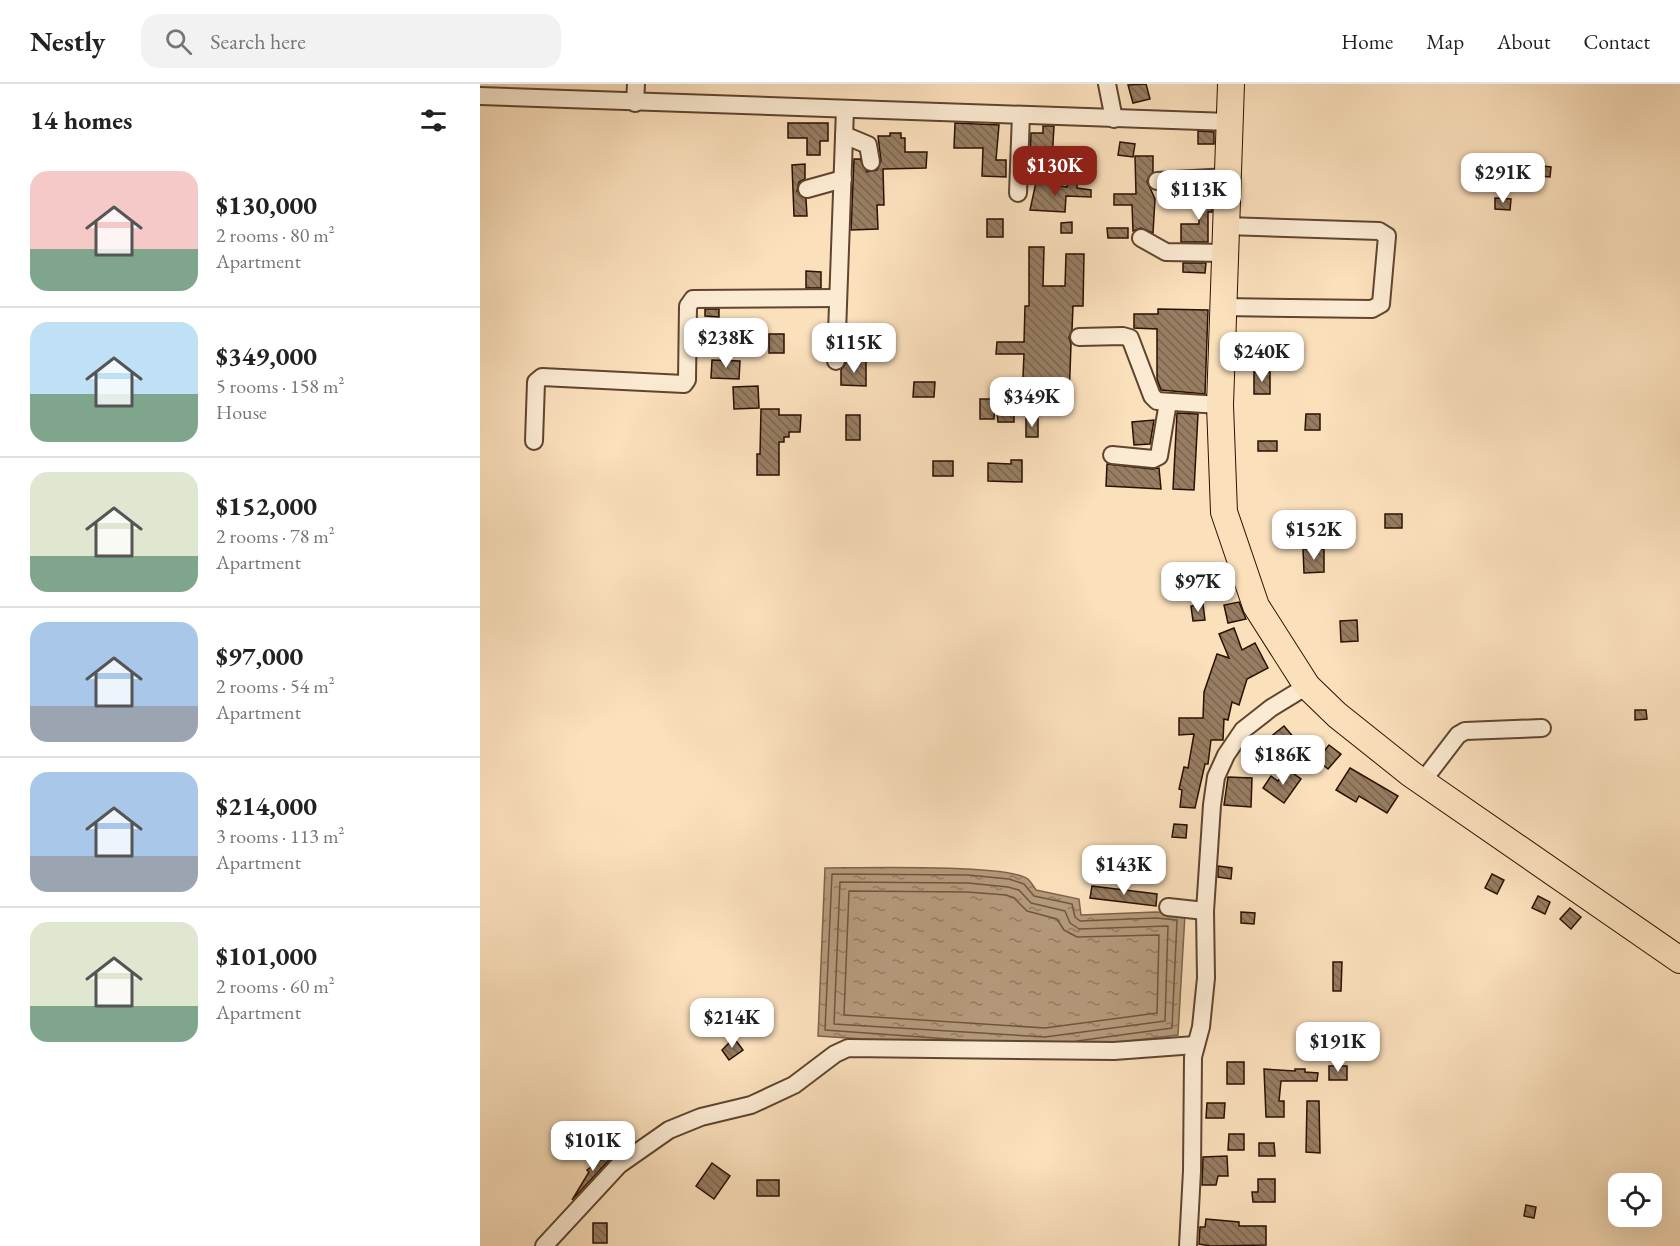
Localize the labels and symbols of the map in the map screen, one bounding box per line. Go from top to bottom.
pin: $130K [1013,146,1097,197]
pin: $291K [1461,153,1545,204]
pin: $113K [1157,170,1241,221]
pin: $238K [684,318,768,369]
pin: $115K [812,323,896,374]
pin: $240K [1220,332,1304,383]
pin: $349K [990,377,1074,428]
pin: $152K [1272,510,1356,561]
pin: $97K [1162,562,1234,613]
pin: $186K [1241,735,1325,786]
pin: $143K [1082,845,1166,896]
pin: $214K [690,998,774,1049]
pin: $191K [1296,1022,1380,1073]
pin: $101K [551,1121,635,1172]

